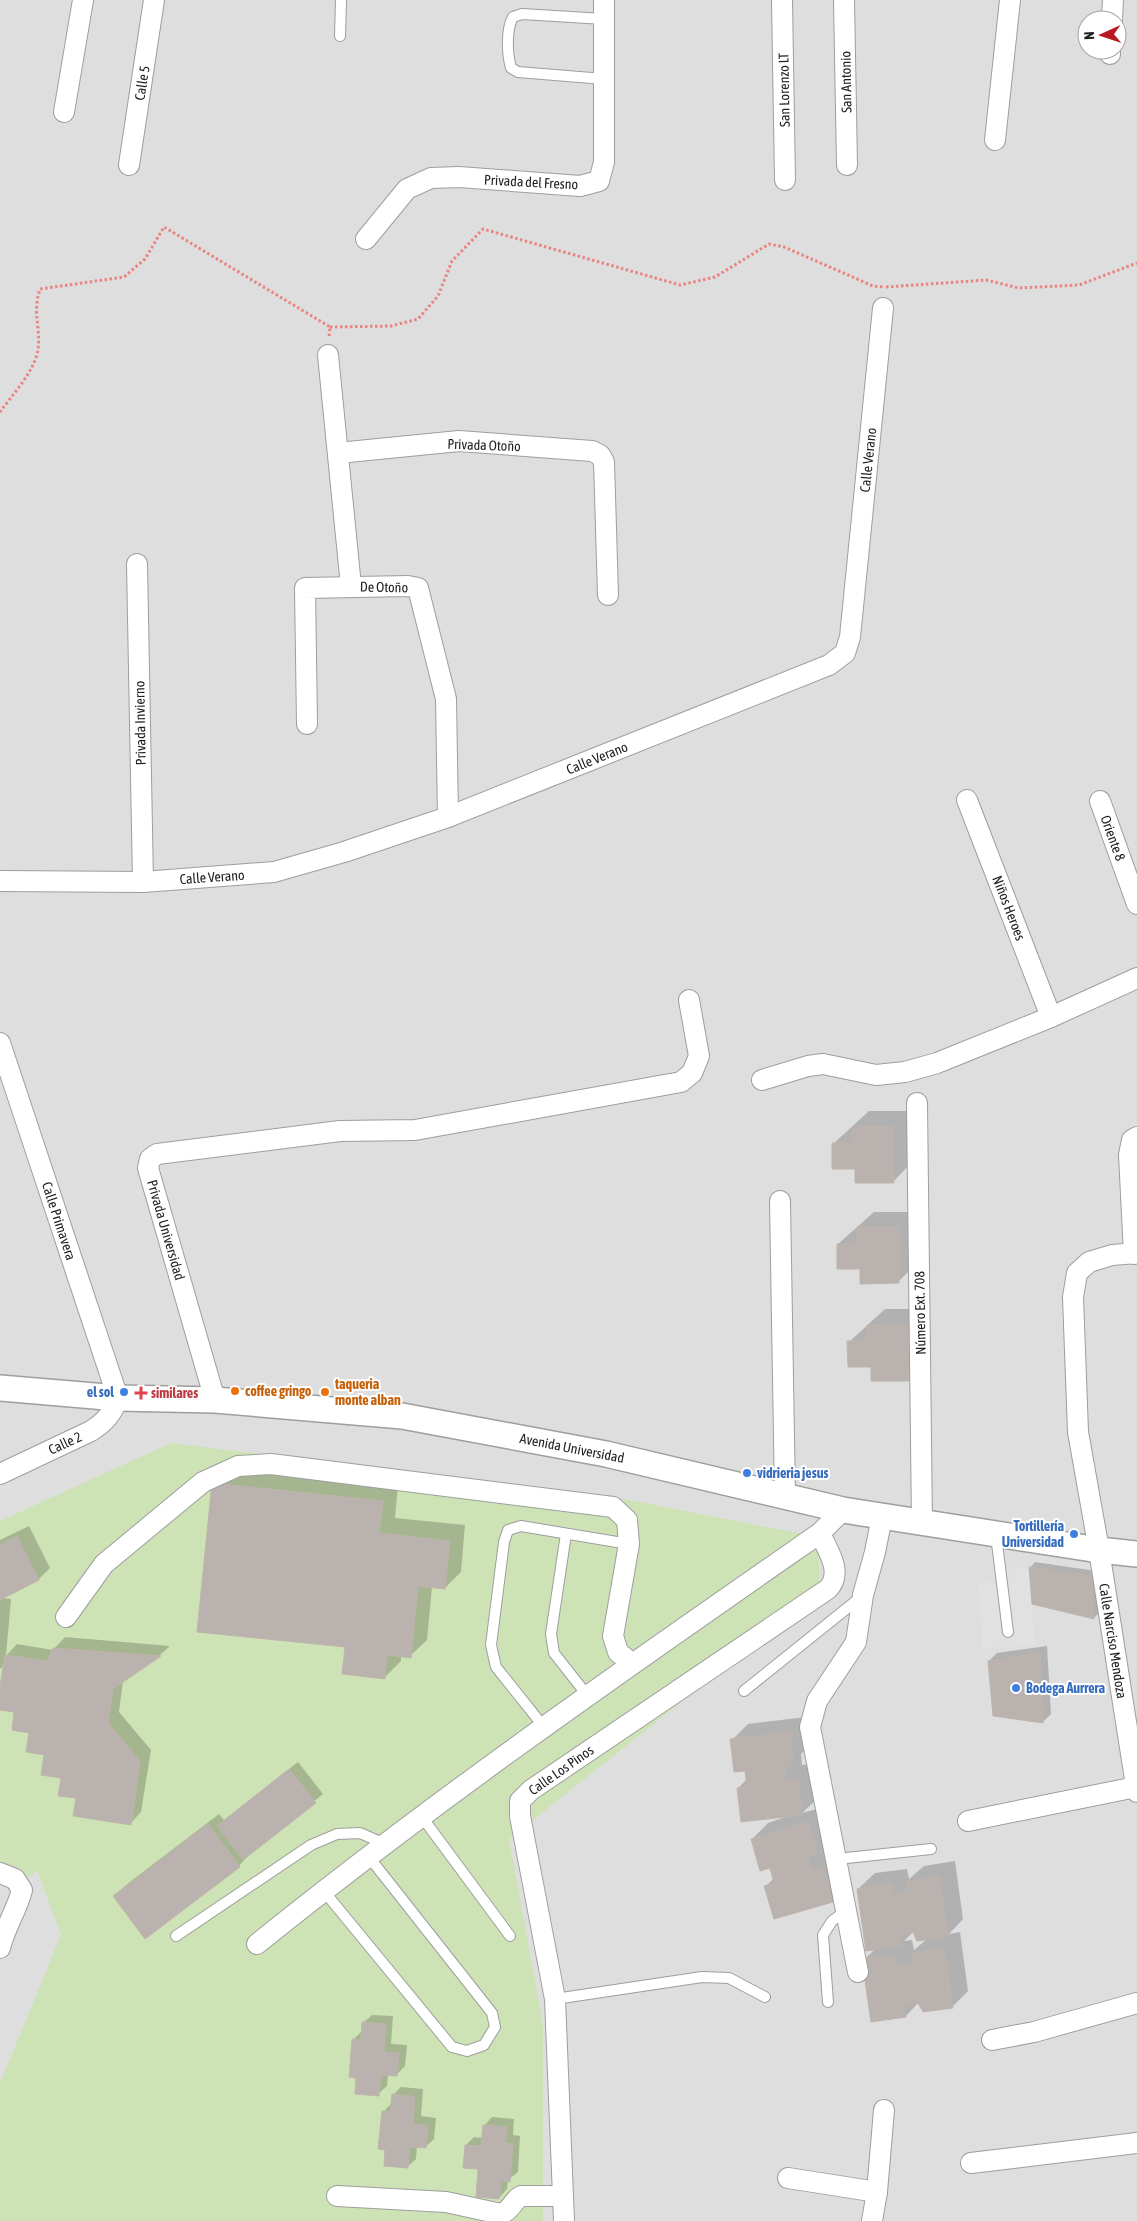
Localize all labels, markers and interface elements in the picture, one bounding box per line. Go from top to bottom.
north arrow [1077,10,1127,60]
text: N [1081,31,1097,40]
street label: San Antonio [837,51,855,113]
street label: San Lorenzo LT [775,53,793,127]
street label: Calle 5 [131,64,153,102]
street label: Privada del Fresno [484,172,578,192]
street label: Calle Verano [857,427,879,493]
street label: Privada Otoño [447,436,521,454]
street label: De Otoño [360,579,408,595]
street label: Privada Invierno [131,681,149,765]
street label: Calle Verano [564,738,630,778]
street label: Oriente 8 [1097,813,1129,863]
street label: Calle Verano [179,867,245,887]
street label: Niños Heroes [989,873,1029,943]
street label: Privada Universidad [144,1178,188,1282]
street label: Calle Primavera [39,1180,79,1262]
street label: Número Ext. 708 [911,1271,929,1355]
place label: taqueria monte alban [334,1376,401,1408]
place label: coffee gringo [245,1383,312,1399]
place label: el sol [87,1384,114,1400]
place label: similares [151,1385,198,1401]
marker: coffee gringo [229,1385,241,1397]
marker: el sol [118,1386,130,1398]
marker: taqueria monte alban [319,1386,331,1398]
marker: similares [135,1387,147,1399]
street label: Calle 2 [46,1428,84,1458]
street label: Avenida Universidad [518,1430,626,1466]
place label: vidrieria jesus [757,1465,828,1481]
marker: vidrieria jesus [741,1467,753,1479]
place label: Tortillería Universidad [1002,1518,1064,1550]
marker: Tortillería Universidad [1068,1528,1080,1540]
street label: Calle Narciso Mendoza [1096,1582,1130,1700]
place label: Bodega Aurrera [1026,1680,1105,1696]
marker: Bodega Aurrera [1010,1682,1022,1694]
street label: Calle Los Pinos [526,1742,596,1798]

